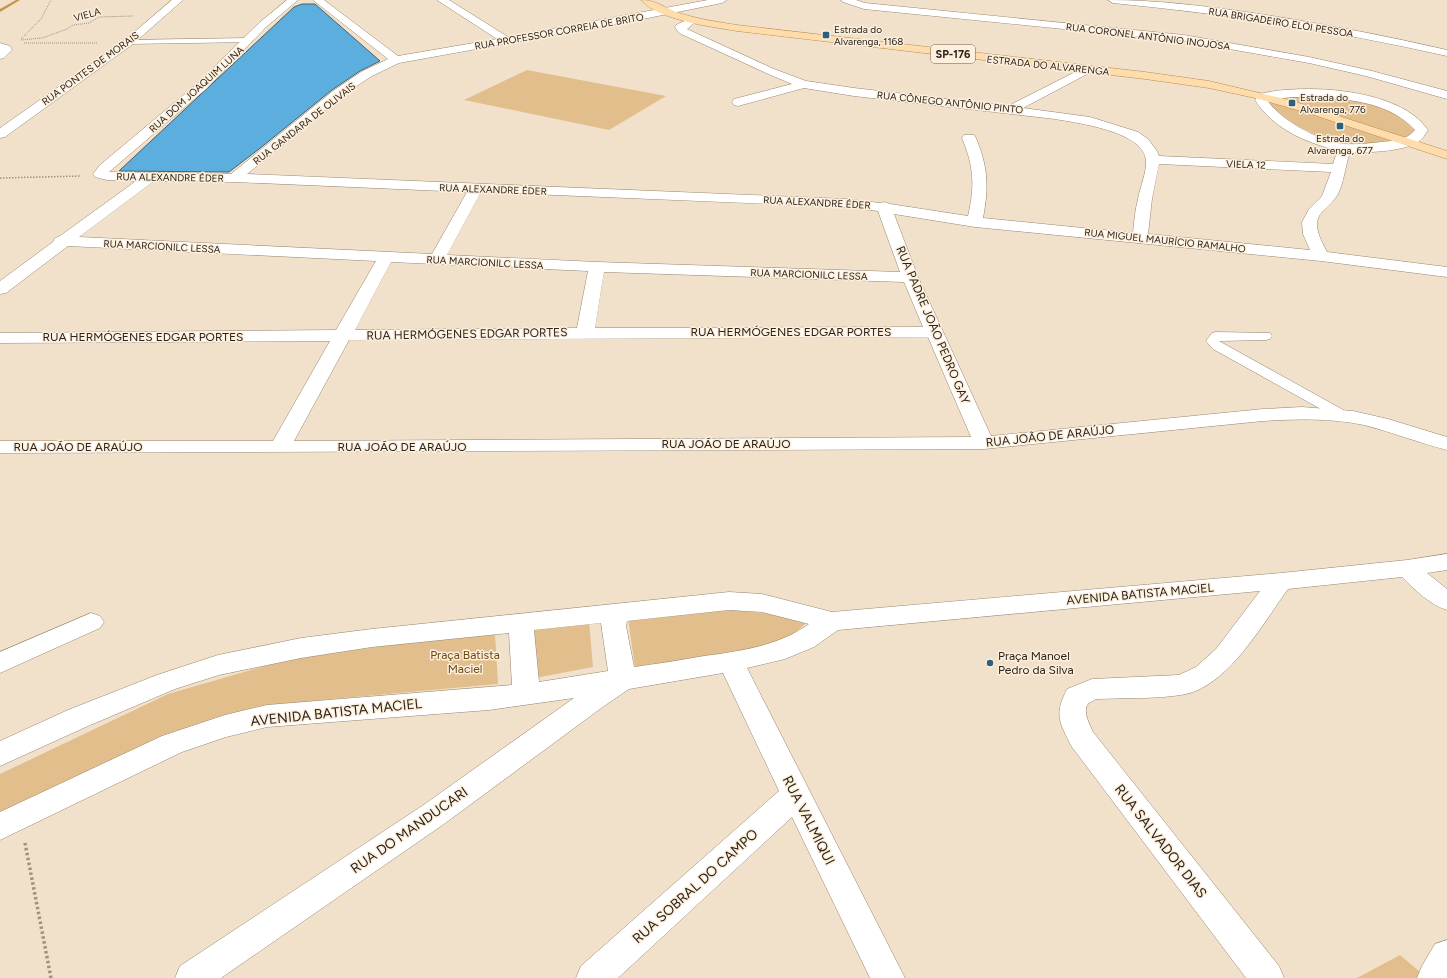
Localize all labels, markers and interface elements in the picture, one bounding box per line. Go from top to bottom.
street label: VIELA [72,5,102,24]
street label: RUA BRIGADEIRO ELÓI PESSOA [1208,5,1355,40]
street label: RUA PROFESSOR CORREIA DE BRITO [474,10,645,53]
street label: RUA CORONEL ANTÔNIO INOJOSA [1065,20,1231,53]
place label: Estrada do Alvarenga, 1168 [834,23,903,48]
street label: RUA PONTES DE MORAIS [39,29,142,108]
marker: Estrada do Alvarenga, 1168 [821,30,831,40]
street label: RUA DOM JOAQUIM LUNA [146,43,247,135]
road number: SP-176 [931,45,975,63]
street label: ESTRADA DO ALVARENGA [986,53,1110,78]
street label: RUA GANDARA DE OLIVAIS [250,79,358,168]
street label: RUA CÔNEGO ANTÔNIO PINTO [876,88,1024,117]
place label: Estrada do Alvarenga, 776 [1300,91,1366,116]
marker: Estrada do Alvarenga, 776 [1287,98,1297,108]
marker: Estrada do Alvarenga, 677 [1335,121,1345,131]
place label: Estrada do Alvarenga, 677 [1307,132,1373,157]
street label: VIELA 12 [1226,157,1266,172]
street label: RUA ALEXANDRE ÉDER [116,170,224,185]
street label: RUA ALEXANDRE ÉDER [439,181,547,198]
street label: RUA ALEXANDRE ÉDER [763,193,871,212]
street label: RUA MIGUEL MAURÍCIO RAMALHO [1084,226,1247,255]
street label: RUA MARCIONILC LESSA [103,237,221,256]
street label: RUA PADRE JOÃO PEDRO GAY [893,244,973,407]
street label: RUA MARCIONILC LESSA [426,253,544,272]
street label: RUA MARCIONILC LESSA [750,266,868,283]
street label: RUA HERMÓGENES EDGAR PORTES [366,325,568,343]
street label: RUA HERMÓGENES EDGAR PORTES [691,325,891,339]
street label: RUA HERMÓGENES EDGAR PORTES [43,330,243,344]
street label: RUA JOÃO DE ARAÚJO [985,422,1115,450]
street label: RUA JOÃO DE ARAÚJO [661,437,791,451]
street label: RUA JOÃO DE ARAÚJO [13,440,143,454]
street label: RUA JOÃO DE ARAÚJO [337,440,467,454]
street label: AVENIDA BATISTA MACIEL [1066,581,1215,607]
park label: Praça Batista Maciel [430,648,500,676]
place label: Praça Manoel Pedro da Silva [998,649,1074,677]
marker: Praça Manoel Pedro da Silva [985,658,995,668]
street label: AVENIDA BATISTA MACIEL [250,695,423,730]
street label: RUA VALMIQUI [779,773,838,868]
street label: RUA SALVADOR DIAS [1111,781,1210,902]
street label: RUA DO MANDUCARI [347,783,471,877]
street label: RUA SOBRAL DO CAMPO [629,825,762,947]

